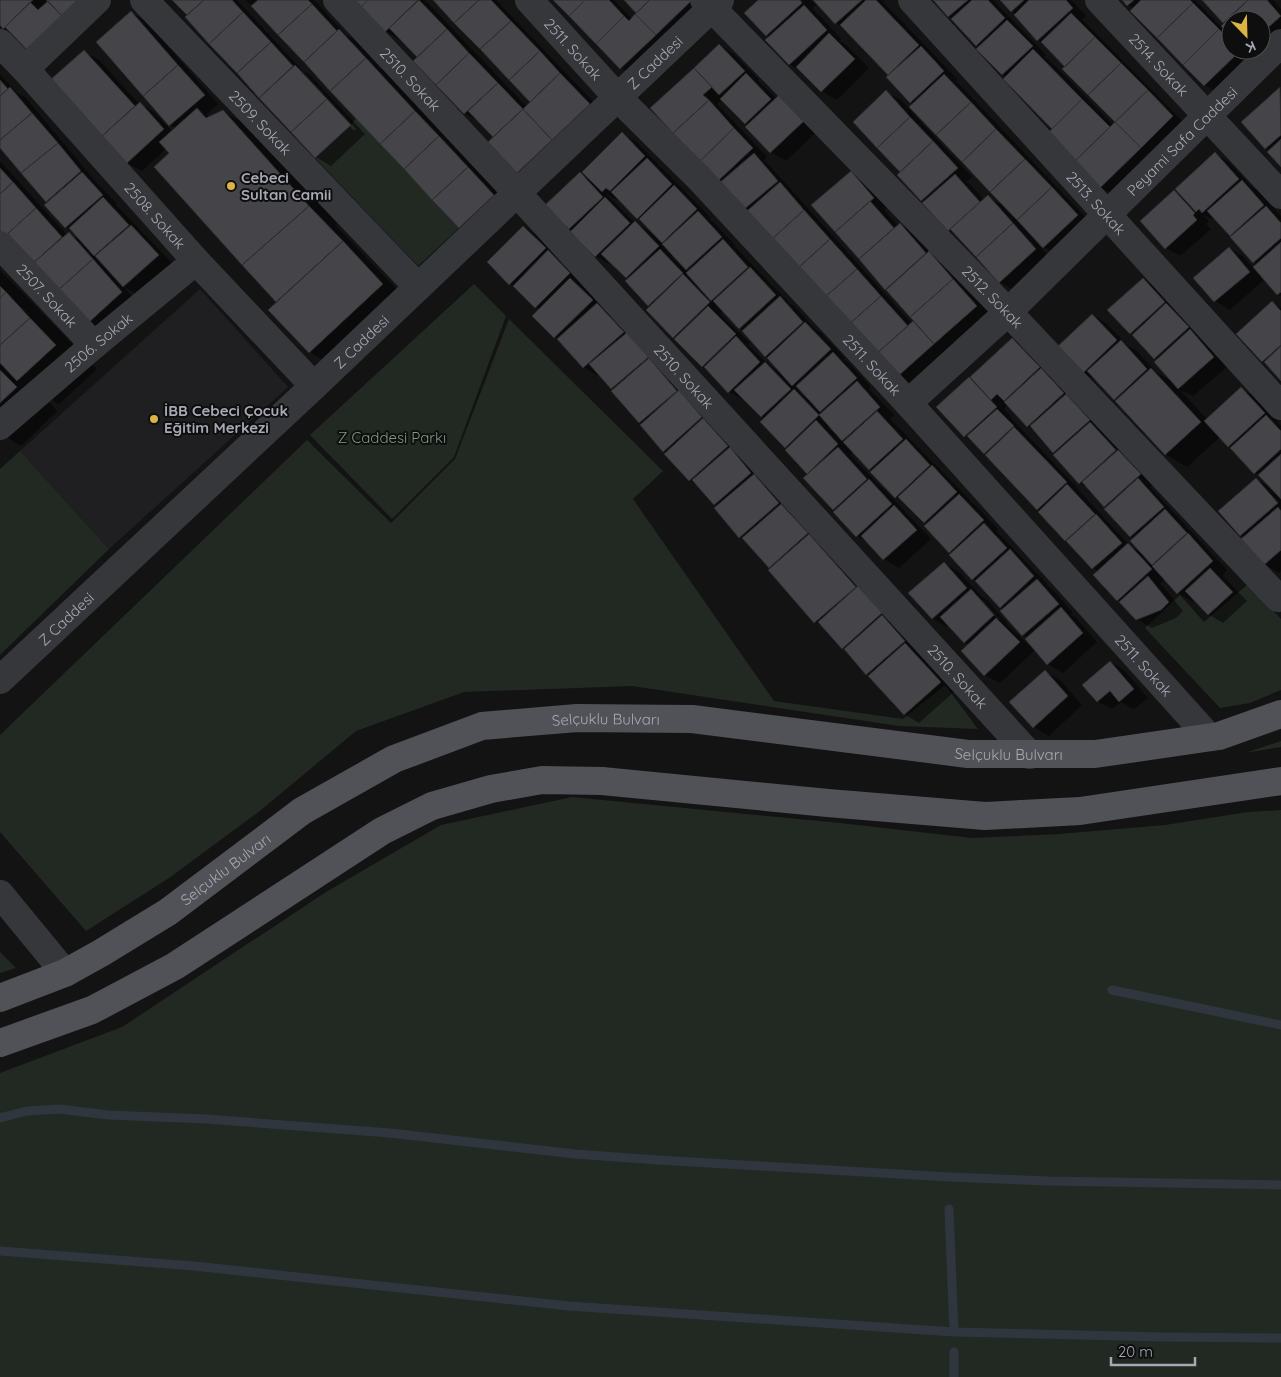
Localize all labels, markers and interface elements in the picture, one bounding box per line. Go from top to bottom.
north arrow [1221,10,1271,60]
street label: 2511. Sokak [540,14,606,84]
street label: 2514. Sokak [1125,29,1193,100]
street label: Z Caddesi [623,31,686,93]
text: K [1243,37,1259,57]
street label: 2510. Sokak [376,43,445,115]
street label: Peyami Safa Caddesi [1122,82,1241,200]
street label: 2509. Sokak [225,86,296,159]
street label: 2513. Sokak [1063,167,1130,239]
place label: Cebeci Sultan Camii [241,168,331,204]
street label: 2508. Sokak [121,178,190,253]
marker: Cebeci Sultan Camii [225,180,237,192]
street label: 2507. Sokak [13,259,82,331]
street label: 2512. Sokak [958,261,1027,332]
street label: 2506. Sokak [60,308,136,376]
street label: Z Caddesi [329,310,393,372]
street label: 2511. Sokak [839,330,906,399]
street label: 2510. Sokak [650,340,718,412]
place label: İBB Cebeci Çocuk Eğitim Merkezi [164,401,288,437]
marker: İBB Cebeci Çocuk Eğitim Merkezi [148,413,160,425]
park label: Z Caddesi Parkı [338,428,446,447]
street label: Z Caddesi [34,588,98,649]
street label: 2511. Sokak [1111,630,1177,700]
street label: 2510. Sokak [924,640,992,712]
street label: Selçuklu Bulvarı [551,708,660,730]
street label: Selçuklu Bulvarı [953,743,1063,764]
street label: Selçuklu Bulvarı [176,829,274,909]
scale bar [1111,1334,1195,1366]
text: 20 m [1118,1342,1153,1361]

